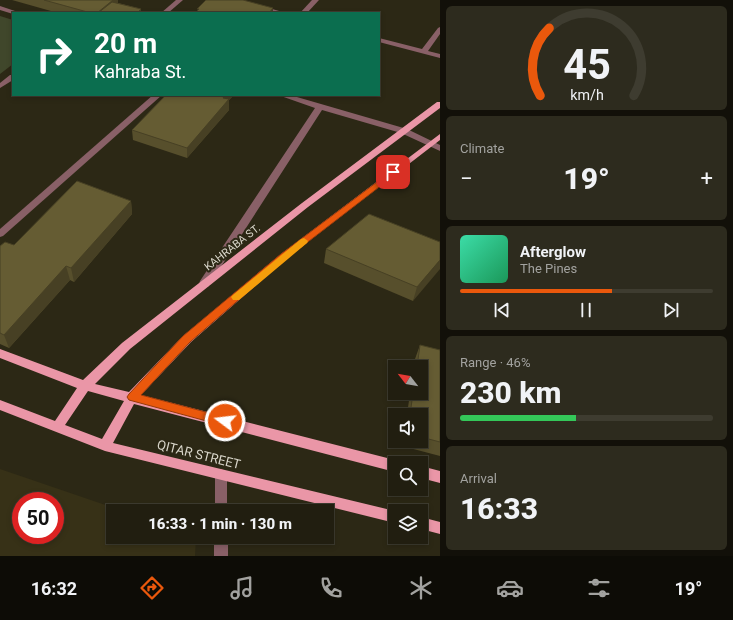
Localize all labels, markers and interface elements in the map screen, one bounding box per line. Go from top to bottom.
text: 20 m [94,27,157,60]
icon: right [28,28,80,80]
text: 45 [563,40,610,89]
text: Kahraba St. [94,61,186,82]
text: km/h [570,87,603,103]
text: Climate [460,141,504,156]
pin [376,155,410,189]
icon: arrive [382,161,404,183]
text: 19° [563,161,610,196]
text: − [460,166,473,191]
text: + [701,166,713,191]
street label: KAHRABA ST. [202,221,263,273]
text: Afterglow [520,243,586,261]
text: The Pines [520,261,577,276]
icon: previous [491,299,513,321]
icon: pause [575,299,597,321]
icon: next [660,299,682,321]
text: Range · 46% [460,355,530,370]
north arrow [388,360,428,400]
map controls [388,360,428,544]
text: 230 km [460,375,562,410]
position arrow [204,400,246,442]
button: sound [388,408,428,448]
street label: QITAR STREET [156,437,242,472]
button: search [388,456,428,496]
text: Arrival [460,471,497,486]
text: 16:33 [460,491,538,526]
speed limit sign: 50 [12,492,64,544]
button: layers [388,504,428,544]
text: 16:33 · 1 min · 130 m [148,515,292,533]
icon: directions [138,574,166,602]
icon: music [228,574,256,602]
icon: phone [317,574,345,602]
icon: climate [407,574,435,602]
icon: car [496,574,524,602]
icon: filters [585,574,613,602]
text: 16:32 [31,578,77,599]
text: 19° [675,578,702,599]

